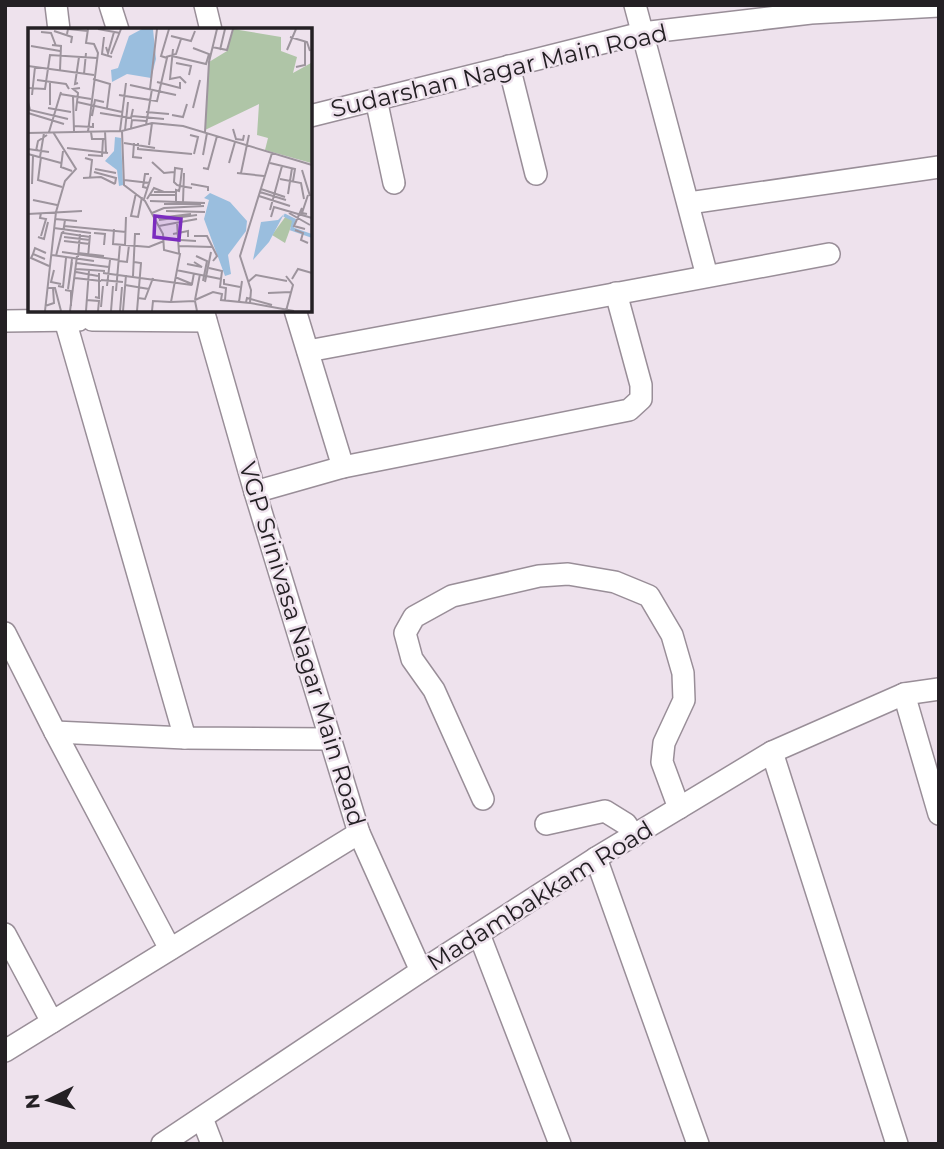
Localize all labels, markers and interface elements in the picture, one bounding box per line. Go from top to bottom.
street label: Sudarshan Nagar Main Road [328,18,670,123]
inset map [28,28,312,312]
street label: VGP Srinivasa Nagar Main Road [233,458,372,830]
street label: Madambakkam Road [422,814,658,977]
north arrow [14,1065,84,1135]
text: N [20,1093,45,1110]

